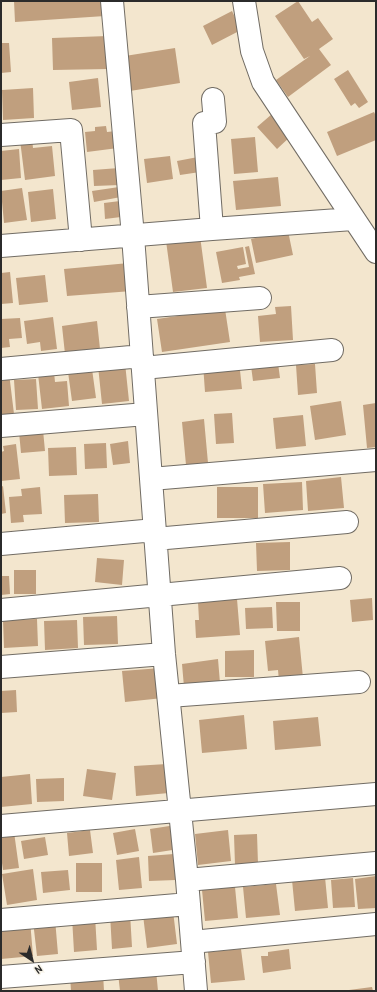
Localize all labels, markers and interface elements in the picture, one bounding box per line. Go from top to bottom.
north arrow [12,940,52,980]
text: N [32,962,45,977]

